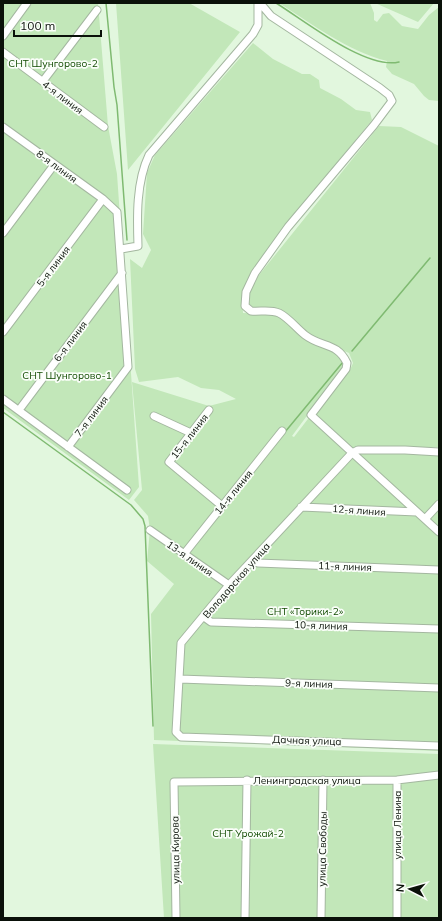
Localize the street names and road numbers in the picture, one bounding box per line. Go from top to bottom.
street label: 4-я линия [40,78,86,117]
street label: 8-я линия [34,147,80,186]
street label: 5-я линия [34,243,73,289]
street label: 6-я линия [51,318,90,364]
street label: 7-я линия [72,393,111,439]
street label: 15-я линия [168,411,211,461]
street label: 14-я линия [211,467,255,517]
street label: 12-я линия [332,502,386,519]
street label: 13-я линия [164,538,215,579]
street label: Володарская улица [200,540,273,621]
street label: 11-я линия [318,559,372,574]
street label: 10-я линия [294,618,348,633]
street label: 9-я линия [285,676,333,691]
street label: Дачная улица [272,733,342,748]
street label: Ленинградская улица [253,774,361,787]
street label: улица Ленина [391,791,404,859]
street label: улица Свободы [315,811,330,887]
street label: улица Кирова [168,816,183,884]

